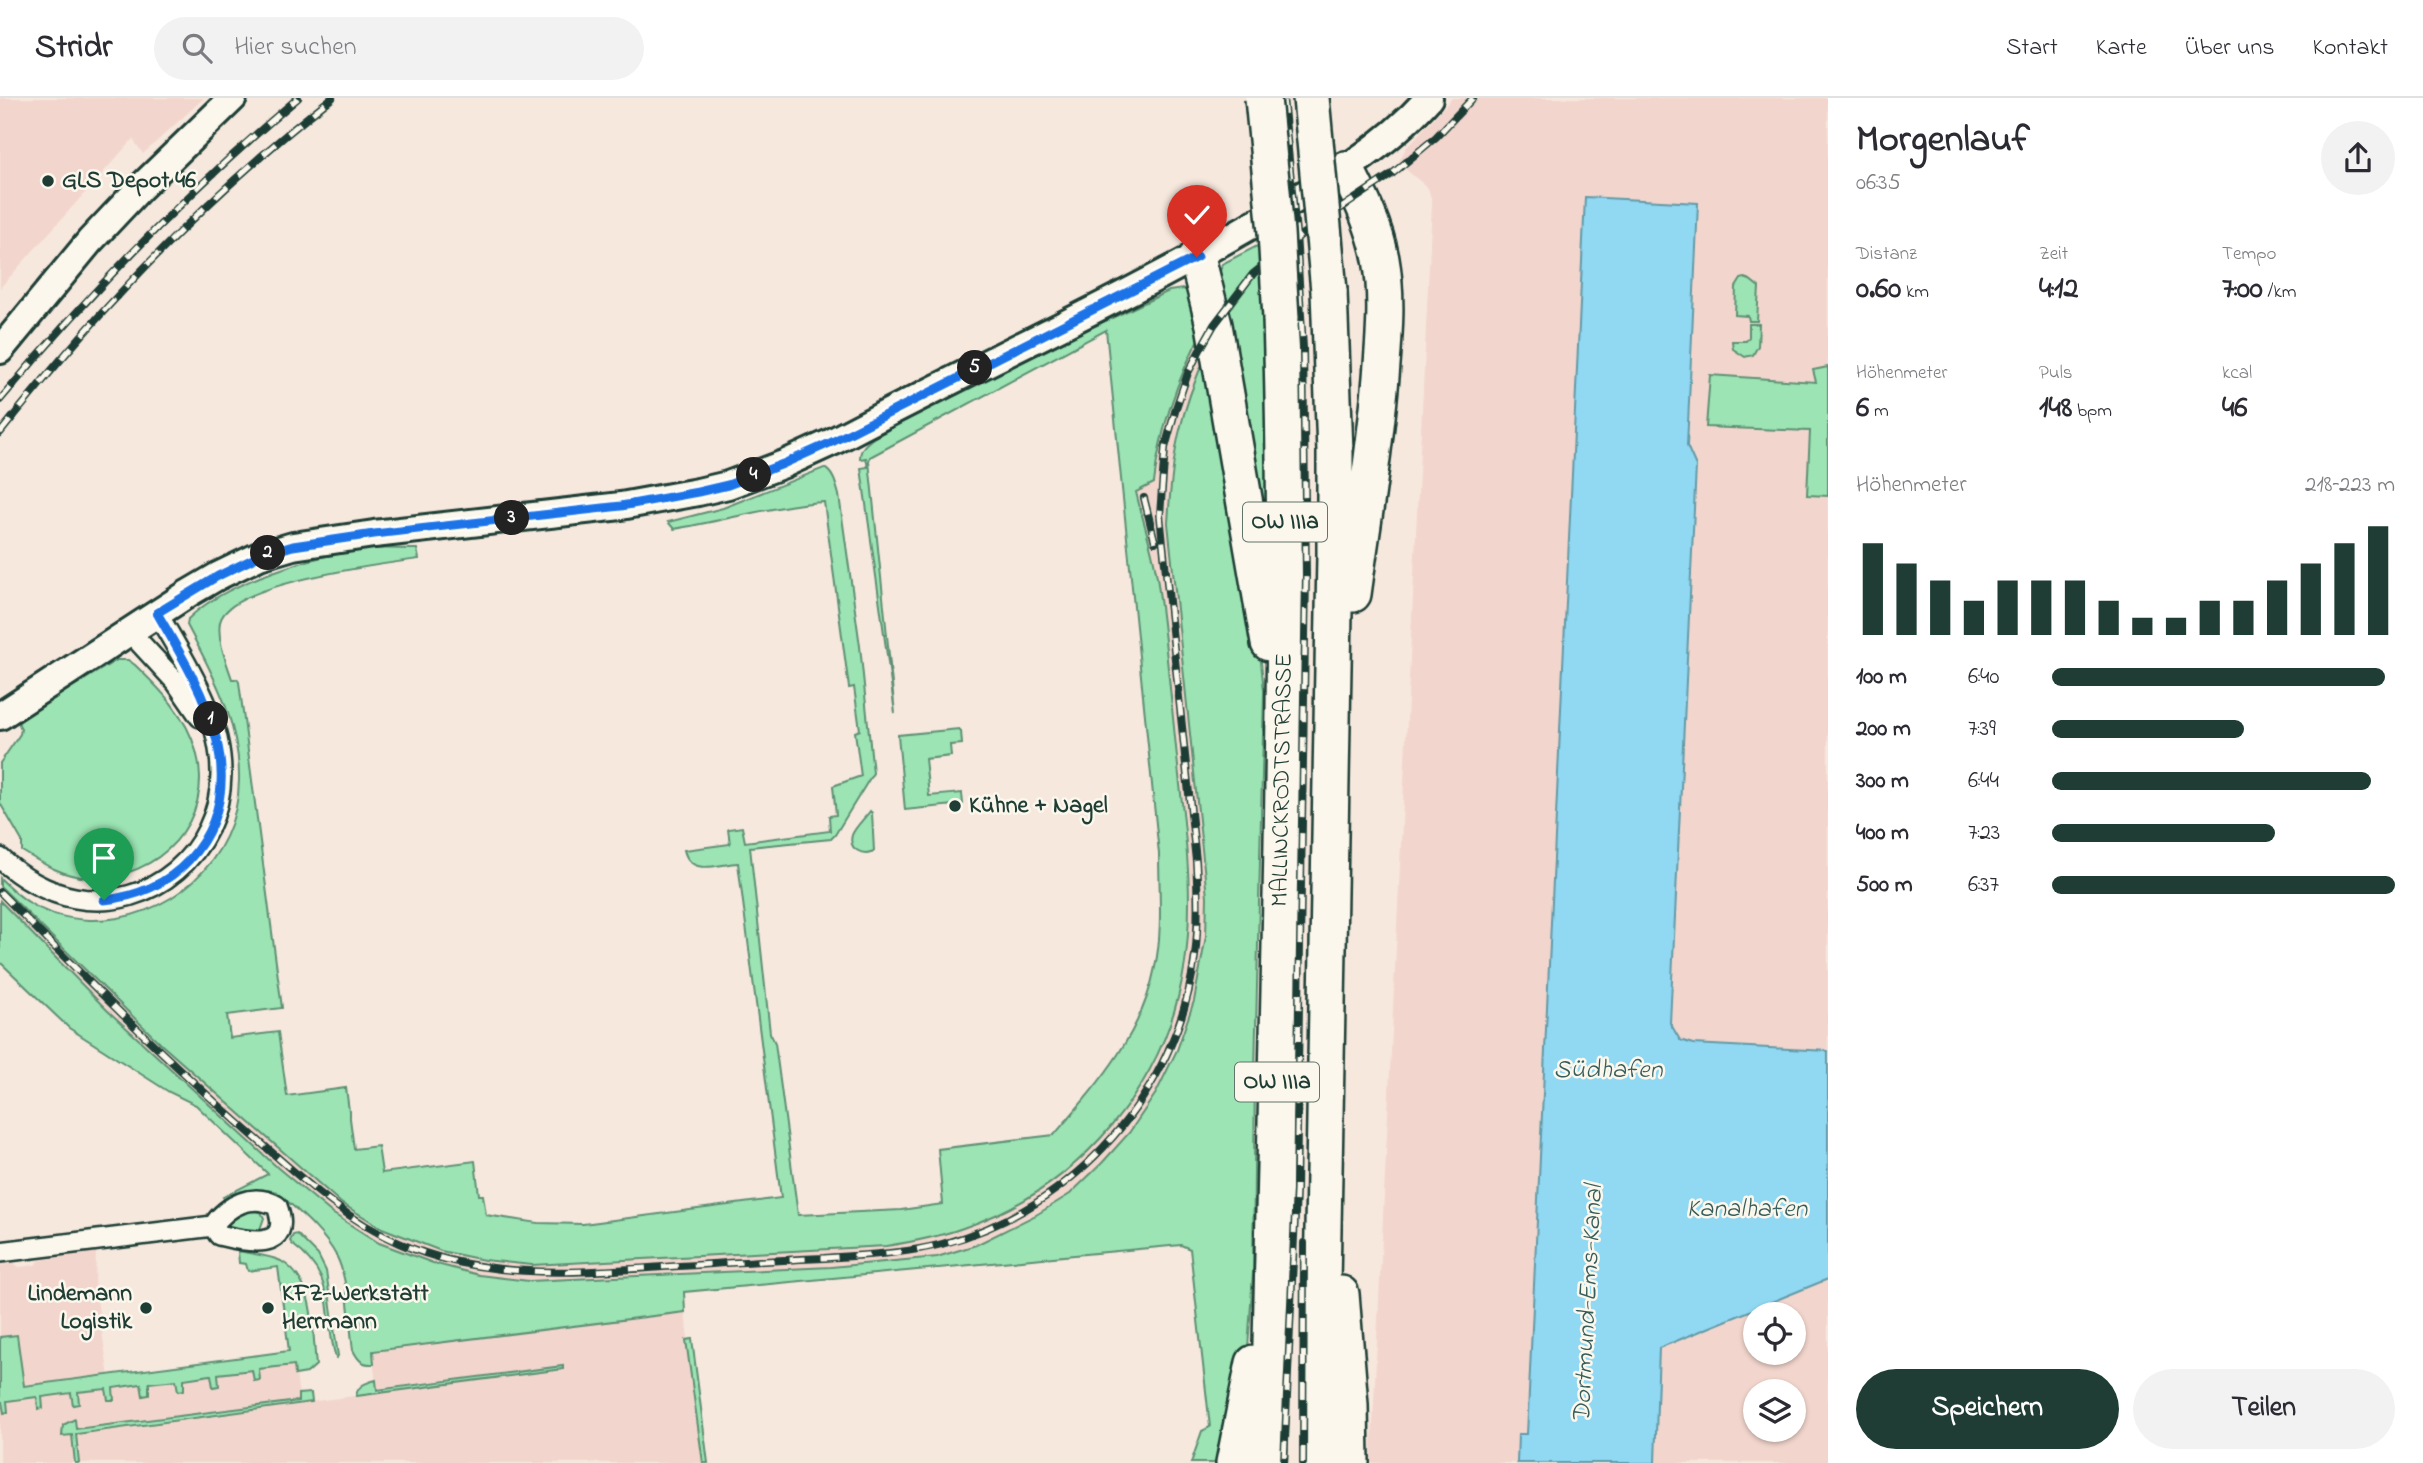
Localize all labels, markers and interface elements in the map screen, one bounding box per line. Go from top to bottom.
search box [154,17,644,80]
text: Stridr [35,24,112,72]
icon: search [178,29,216,67]
text: Hier suchen [234,29,357,67]
text: Start [2006,31,2058,66]
text: Karte [2096,31,2147,66]
text: Über uns [2185,31,2274,66]
text: Kontakt [2312,31,2388,66]
text: Morgenlauf [1856,113,2030,169]
button: share [2321,121,2395,195]
place label: GLS Depot 46 [62,164,196,199]
text: 06:35 [1856,167,1901,200]
marker: GLS Depot 46 [40,173,56,189]
pin [1167,185,1227,257]
icon: check [1178,196,1216,234]
text: Distanz [1856,241,1917,268]
text: Zeit [2039,241,2068,268]
text: Tempo [2222,241,2276,268]
text: 0.60 [1856,268,1901,312]
text: 4:12 [2039,268,2078,312]
text: 7:00 [2222,268,2263,312]
text: km [1901,279,1929,306]
text: /km [2263,279,2297,306]
pin: 5 [958,350,992,386]
text: 5 [969,354,980,381]
text: Höhenmeter [1856,360,1947,387]
text: Puls [2039,360,2073,387]
text: kcal [2222,360,2252,387]
text: 6 [1856,387,1869,431]
text: 148 [2039,387,2072,431]
text: 46 [2222,387,2248,431]
text: m [1869,398,1889,425]
text: bpm [2072,398,2112,425]
pin: 4 [736,458,772,492]
text: 4 [750,461,757,488]
text: Höhenmeter [1856,469,1967,502]
text: 218–223 m [2305,469,2395,502]
pin: 3 [494,500,530,536]
road number: OW IIIa [1243,502,1327,542]
text: 3 [508,504,515,531]
pin: 2 [250,536,286,570]
text: 2 [263,539,272,566]
street label: MALLINCKRODTSTRASSE [1263,653,1303,907]
text: 100 m [1856,661,1907,694]
text: 6:40 [1968,661,2000,694]
pin: 1 [194,702,228,736]
text: 1 [207,705,214,732]
text: 200 m [1856,713,1911,746]
text: 7:39 [1968,713,1996,746]
text: 300 m [1856,765,1909,798]
text: 6:44 [1968,765,1999,798]
place label: Kühne + Nagel [969,789,1108,825]
marker: Kühne + Nagel [947,798,963,814]
text: 400 m [1856,817,1909,850]
text: 7:23 [1968,817,2000,850]
pin [74,828,134,900]
icon: arrive [85,839,123,877]
text: 500 m [1856,869,1913,902]
text: 6:37 [1968,869,1999,902]
water label: Südhafen [1553,1052,1664,1090]
road number: OW IIIa [1235,1063,1319,1102]
water label: Dortmund-Ems-Kanal [1564,1181,1614,1424]
water label: Kanalhafen [1687,1191,1809,1229]
place label: Lindemann Logistik [27,1277,132,1341]
place label: KFZ-Werkstatt Herrmann [282,1277,429,1340]
marker: Lindemann Logistik [138,1300,154,1316]
marker: KFZ-Werkstatt Herrmann [260,1300,276,1316]
map controls [1743,1302,1806,1442]
button: locate [1743,1302,1806,1365]
button: Speichern [1856,1369,2119,1449]
button: Teilen [2133,1369,2395,1449]
button: layers [1743,1379,1806,1442]

